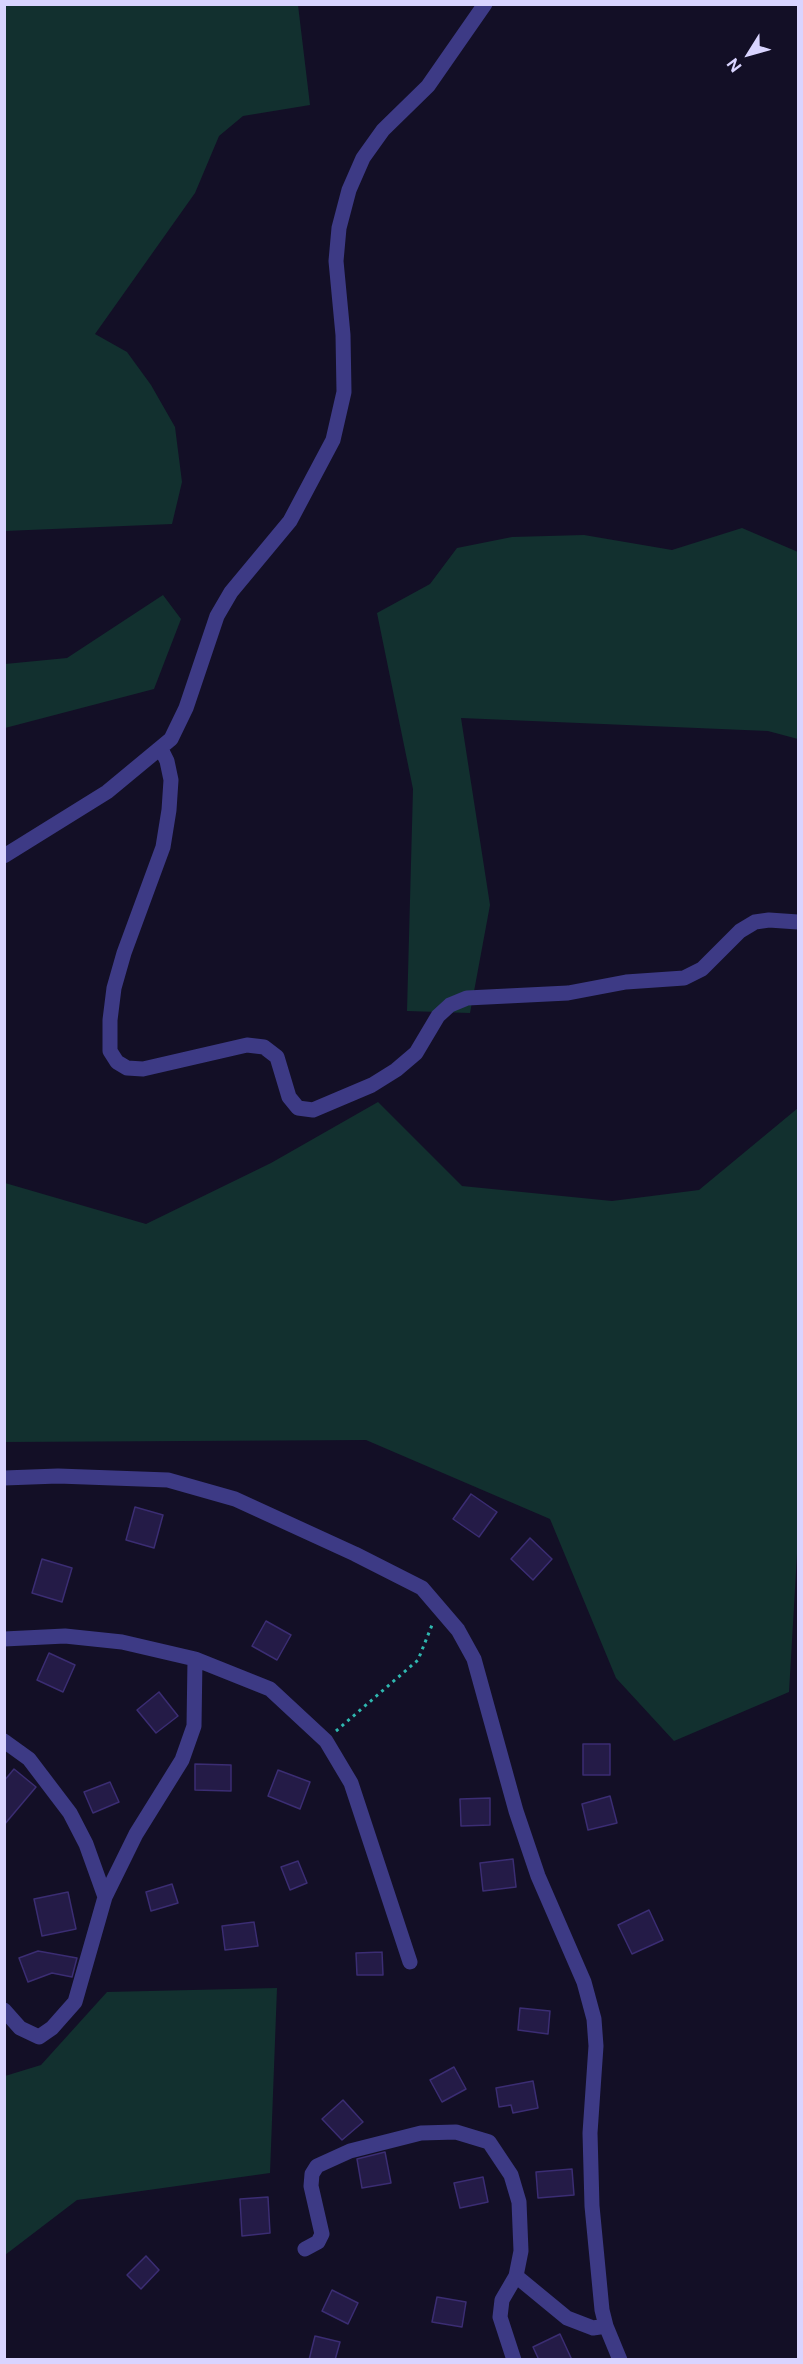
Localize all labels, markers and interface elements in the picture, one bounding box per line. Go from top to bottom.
north arrow [719,24,779,84]
text: N [723,54,746,76]

